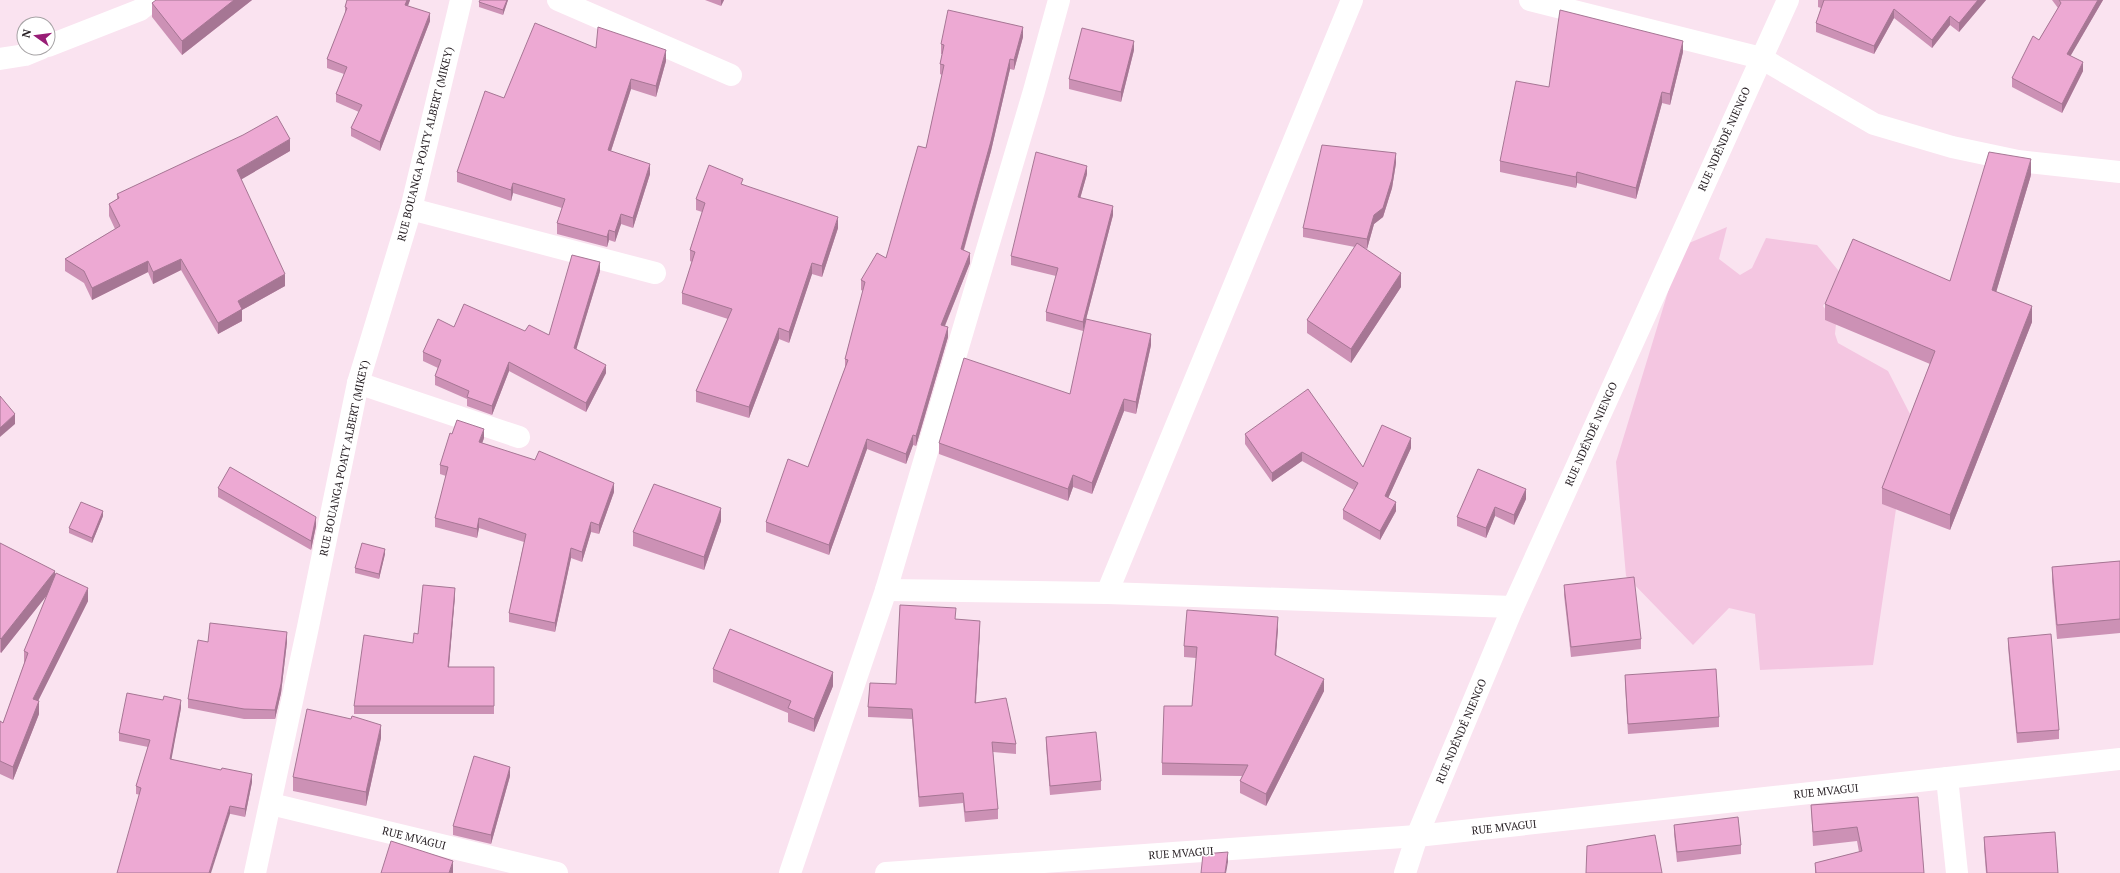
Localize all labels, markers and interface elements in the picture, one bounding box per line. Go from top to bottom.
north arrow [16,16,56,56]
text: N [18,27,34,39]
street label: RUE BOUANGA POATY ALBERT (MIKEY) [394,45,456,243]
street label: RUE NDÉNDÉ NIENGO [1695,85,1753,193]
street label: RUE BOUANGA POATY ALBERT (MIKEY) [316,359,372,557]
street label: RUE NDÉNDÉ NIENGO [1562,380,1620,488]
street label: RUE NDÉNDÉ NIENGO [1433,676,1489,786]
street label: RUE MVAGUI [1793,781,1859,801]
street label: RUE MVAGUI [1471,817,1537,837]
street label: RUE MVAGUI [381,823,447,853]
street label: RUE MVAGUI [1148,844,1214,862]

